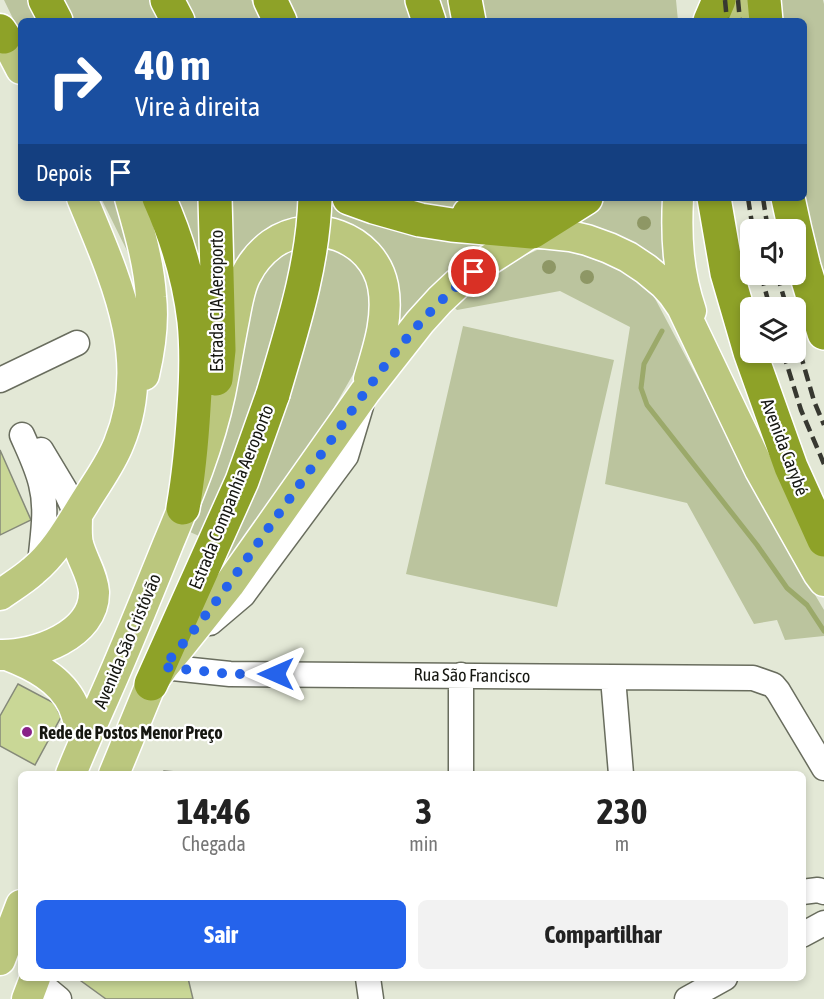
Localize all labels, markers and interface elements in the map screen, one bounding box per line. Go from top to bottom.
text: 40 m [135,41,210,89]
icon: right [36,42,114,120]
text: Vire à direita [135,91,260,122]
icon: arrive [104,156,137,189]
text: Depois [36,160,92,186]
map controls [740,219,806,363]
button: sound [740,219,806,285]
street label: Estrada CIA Aeroporto [206,230,227,372]
pin [448,246,499,297]
icon: arrive [457,255,490,288]
button: layers [740,297,806,363]
street label: Avenida Carybé [757,395,813,499]
street label: Estrada Companhia Aeroporto [184,402,278,592]
street label: Avenida São Cristóvão [89,570,165,712]
position arrow [244,642,308,706]
street label: Rua São Francisco [414,663,530,687]
place label: Rede de Postos Menor Preço [39,722,223,743]
marker: Rede de Postos Menor Preço [20,725,34,739]
text: 14:46 [177,790,251,832]
text: 3 [415,790,432,832]
text: 230 [597,790,647,832]
text: Chegada [182,832,246,855]
text: min [409,832,438,855]
text: m [615,832,629,855]
button: Sair [36,900,406,969]
button: Compartilhar [418,900,788,969]

